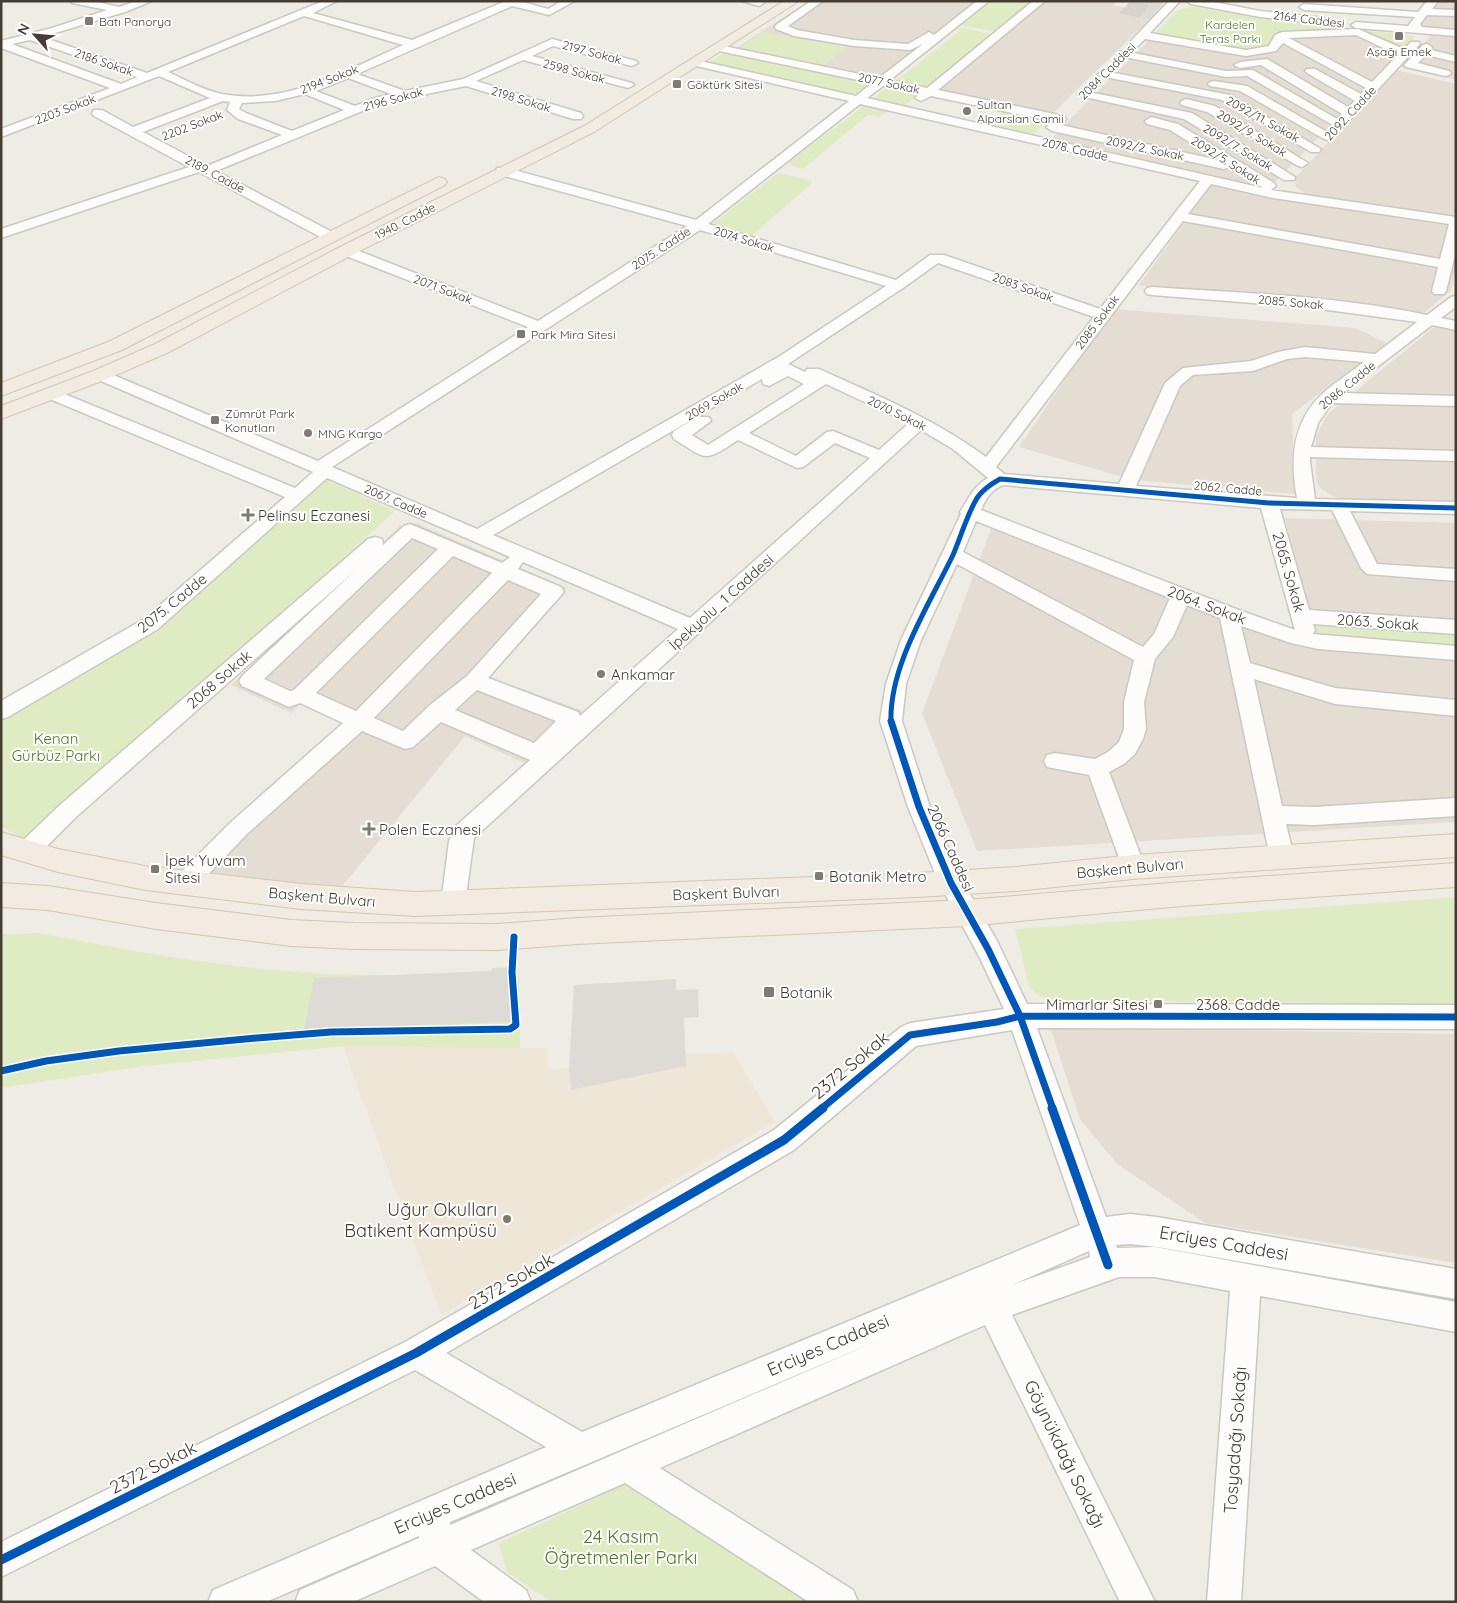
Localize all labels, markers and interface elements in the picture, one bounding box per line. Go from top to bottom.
street label: 2164 Caddesi [1272,7,1346,31]
north arrow [10,10,60,60]
place label: Batı Panorya [99,14,171,29]
marker: Batı Panorya [83,15,95,27]
park label: Kardelen Teras Parkı [1199,17,1261,46]
text: N [13,20,34,38]
marker: Aşağı Emek [1393,30,1405,42]
street label: 2197 Sokak [561,37,623,67]
street label: 2084 Caddesi [1075,39,1139,103]
place label: Aşağı Emek [1367,44,1431,59]
street label: 2186 Sokak [73,45,135,79]
street label: 2598 Sokak [541,56,607,86]
street label: 2194 Sokak [298,61,360,97]
street label: 2077 Sokak [857,69,921,97]
place label: Göktürk Sitesi [687,77,763,92]
marker: Göktürk Sitesi [671,78,683,90]
street label: 2092. Cadde [1321,82,1379,143]
street label: 2198 Sokak [489,83,553,115]
street label: 2196 Sokak [361,84,425,114]
street label: 2203 Sokak [32,91,98,127]
street label: 2092/11. Sokak [1224,93,1302,145]
place label: Sultan Alparslan Camii [977,97,1064,126]
marker: Sultan Alparslan Camii [961,105,973,117]
street label: 2202 Sokak [159,106,225,144]
street label: 2092/9. Sokak [1214,106,1290,160]
street label: 2092/7. Sokak [1201,120,1275,174]
street label: 2092/2. Sokak [1105,132,1185,164]
street label: 2092/5. Sokak [1188,133,1264,187]
street label: 2078. Cadde [1040,134,1110,164]
street label: 2189. Cadde [182,152,248,196]
street label: 1940. Cadde [372,199,438,243]
street label: 2075. Cadde [629,223,694,273]
street label: 2074 Sokak [712,223,776,255]
street label: 2083 Sokak [990,269,1056,305]
street label: 2071 Sokak [412,271,474,307]
street label: 2085 Sokak [1072,292,1122,352]
street label: 2085. Sokak [1257,292,1325,312]
place label: Park Mira Sitesi [531,327,616,342]
marker: Park Mira Sitesi [515,328,527,340]
street label: 2086. Cadde [1316,357,1379,412]
street label: 2069 Sokak [682,378,746,424]
street label: 2070 Sokak [865,392,929,434]
place label: Zümrüt Park Konutları [225,406,295,435]
marker: Zümrüt Park Konutları [209,414,221,426]
place label: MNG Kargo [318,426,383,441]
marker: MNG Kargo [302,427,314,439]
street label: 2062. Cadde [1193,478,1263,498]
street label: 2067. Cadde [362,481,430,521]
place label: Pelinsu Eczanesi [258,506,370,525]
marker: Pelinsu Eczanesi [242,509,254,521]
street label: 2065. Sokak [1268,530,1310,614]
street label: İpekyolu_1 Caddesi [665,550,777,654]
street label: 2075. Cadde [133,569,211,637]
street label: 2064. Sokak [1165,581,1249,629]
street label: 2063. Sokak [1336,610,1420,634]
street label: 2068 Sokak [183,646,255,712]
place label: Ankamar [611,665,675,684]
marker: Ankamar [595,668,607,680]
park label: Kenan Gürbüz Parkı [12,729,100,765]
street label: 2066 Caddesi [923,802,979,894]
place label: Polen Eczanesi [379,820,481,839]
marker: Polen Eczanesi [363,823,375,835]
place label: İpek Yuvam Sitesi [165,851,246,887]
street label: Başkent Bulvarı [1076,854,1184,882]
marker: İpek Yuvam Sitesi [149,863,161,875]
place label: Botanik Metro [829,867,926,886]
marker: Botanik Metro [813,870,825,882]
street label: Başkent Bulvarı [672,882,780,904]
street label: Başkent Bulvarı [268,883,376,911]
place label: Botanik [780,983,833,1002]
marker: Botanik [762,985,776,999]
place label: Mimarlar Sitesi [1046,995,1148,1014]
street label: 2368. Cadde [1196,995,1280,1014]
marker: Mimarlar Sitesi [1152,998,1164,1010]
street label: 2372 Sokak [806,1026,894,1104]
place label: Uğur Okulları Batıkent Kampüsü [344,1198,497,1242]
marker: Uğur Okulları Batıkent Kampüsü [501,1213,513,1225]
street label: Erciyes Caddesi [1158,1220,1290,1266]
street label: 2372 Sokak [464,1247,558,1315]
street label: Erciyes Caddesi [763,1309,893,1381]
street label: Tosyadağı Sokağı [1218,1366,1252,1514]
street label: Göynükdağı Sokağı [1019,1376,1111,1532]
street label: 2372 Sokak [106,1435,200,1499]
street label: Erciyes Caddesi [390,1467,520,1539]
park label: 24 Kasım Öğretmenler Parkı [545,1525,697,1569]

